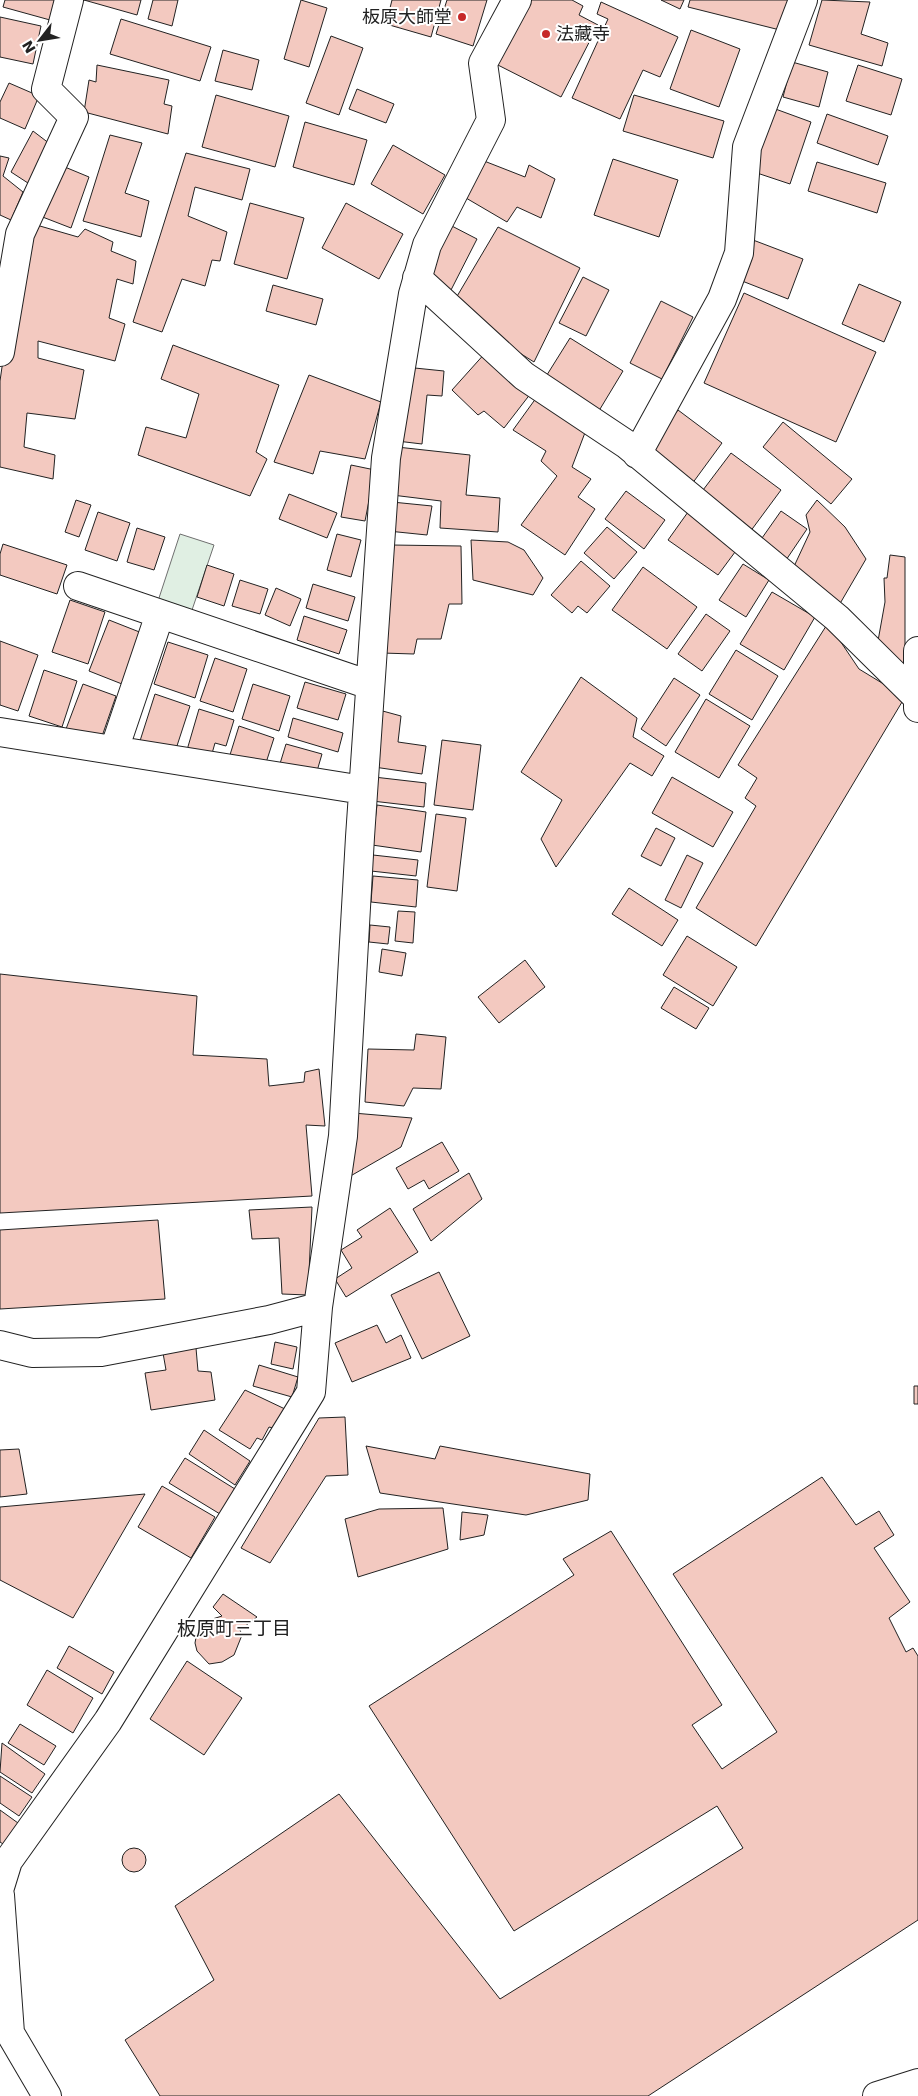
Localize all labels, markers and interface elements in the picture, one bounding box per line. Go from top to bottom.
place label: 板原大師堂 [362,6,452,27]
marker: 板原大師堂 [456,11,468,23]
north arrow [15,15,65,65]
place label: 法藏寺 [556,23,610,44]
marker: 法藏寺 [540,28,552,40]
text: N [19,38,39,56]
district label: 板原町三丁目 [177,1617,291,1639]

